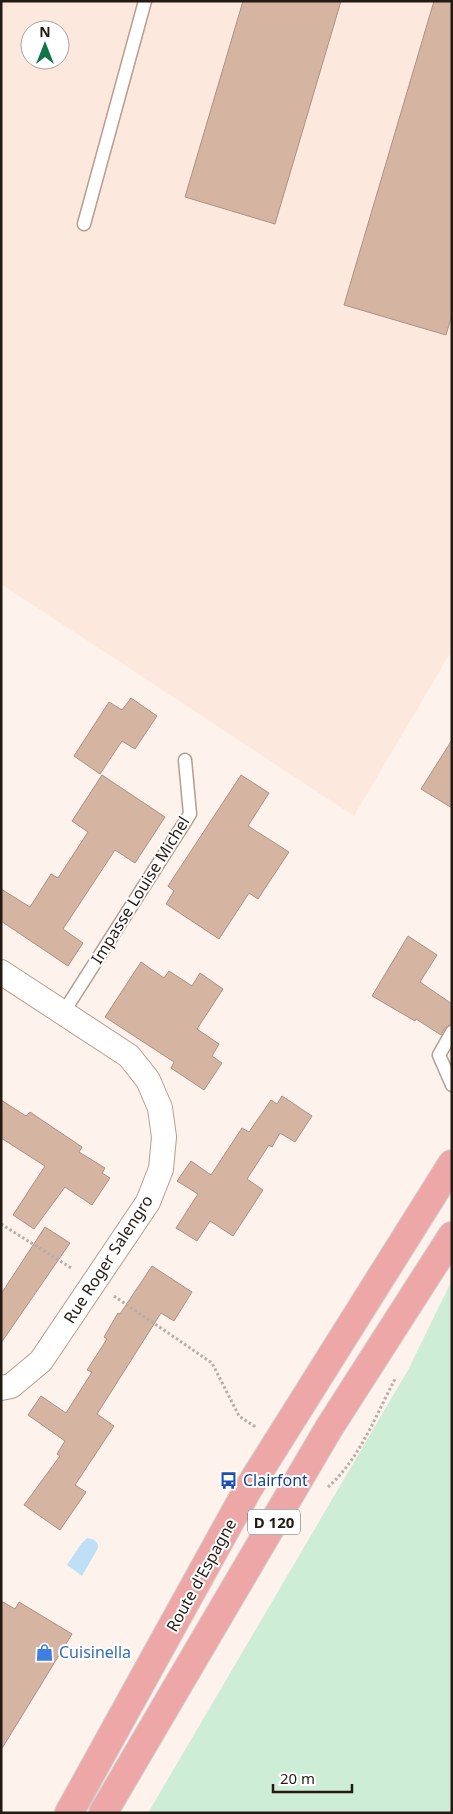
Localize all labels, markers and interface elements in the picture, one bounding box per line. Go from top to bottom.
north arrow [20,20,70,70]
text: N [39,22,51,41]
street label: Impasse Louise Michel [86,812,194,968]
street label: Rue Roger Salengro [58,1191,158,1327]
place label: Clairfont [243,1469,308,1491]
bus stop icon: Clairfont [219,1470,239,1490]
road number: D 120 [248,1510,300,1534]
street label: Route d'Espagne [161,1515,241,1635]
place label: Cuisinella [59,1641,131,1663]
shop icon: Cuisinella [35,1642,55,1662]
scale bar [273,1762,352,1794]
text: 20 m [280,1768,315,1788]

